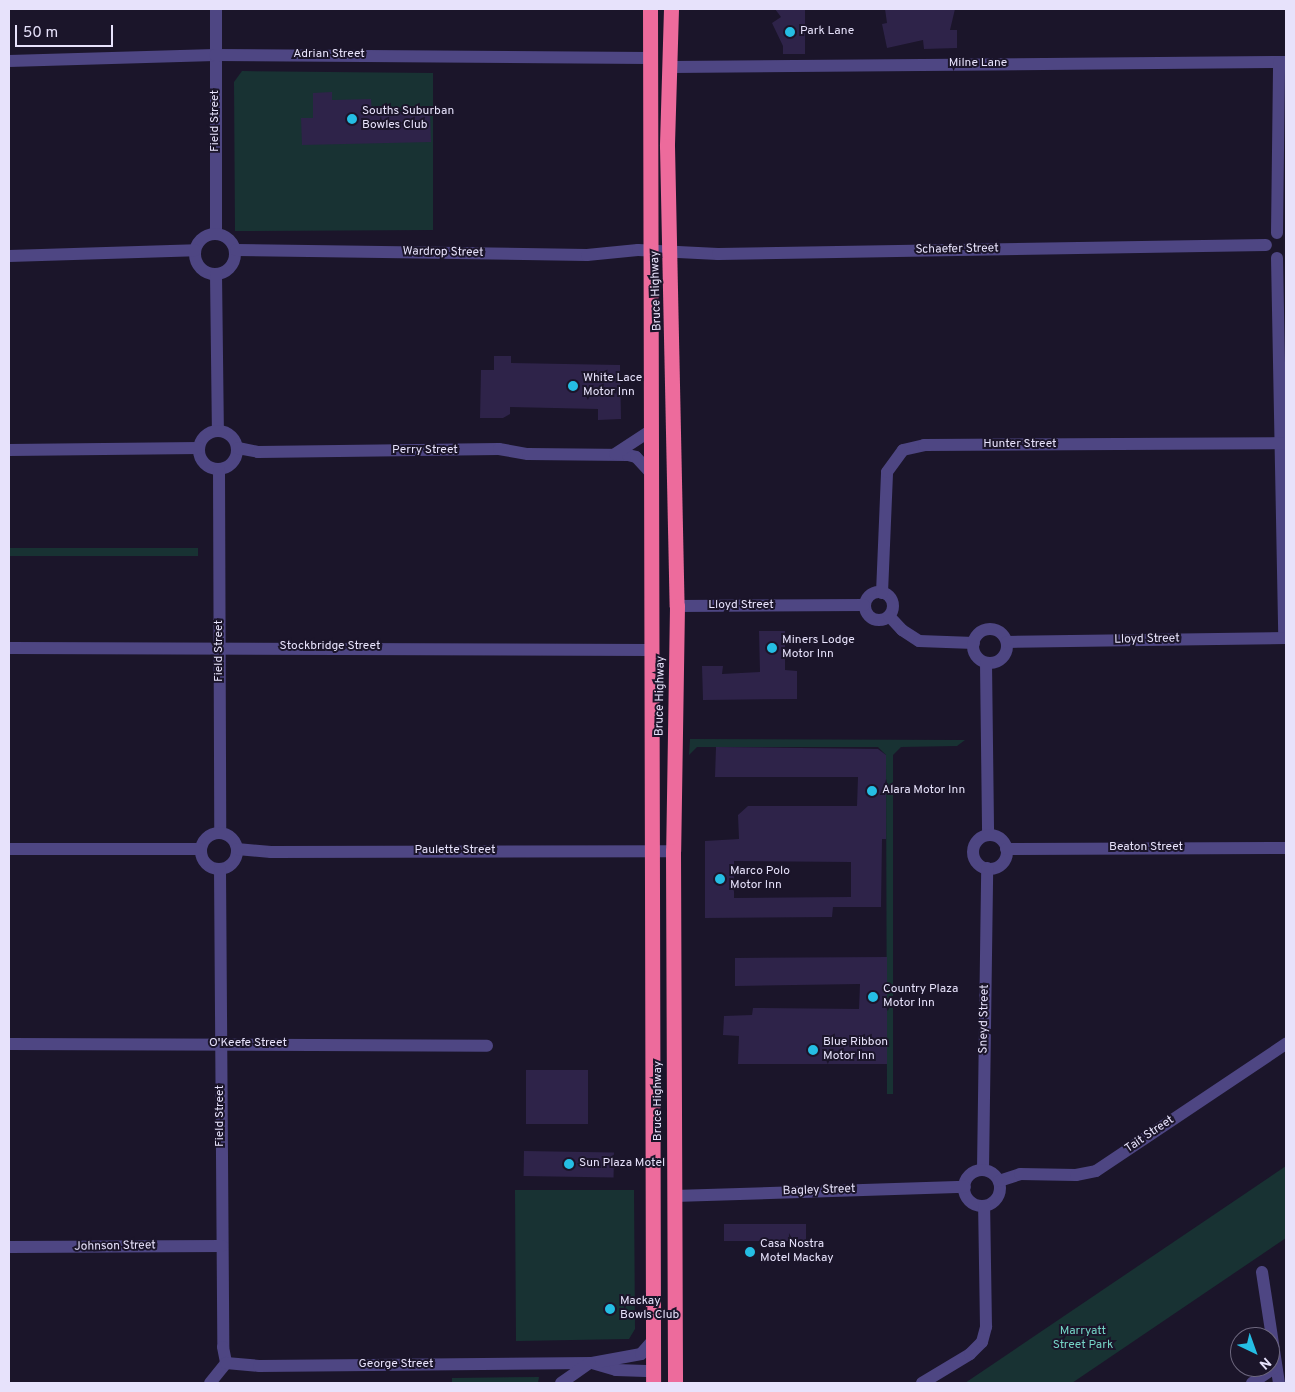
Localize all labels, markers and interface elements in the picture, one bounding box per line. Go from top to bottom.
scale bar [18,15,115,47]
text: 50 m [23,24,58,43]
place label: Park Lane [800,25,854,39]
marker: Park Lane [784,26,796,38]
street label: Adrian Street [293,48,365,62]
street label: Milne Lane [949,57,1007,71]
street label: Field Street [209,90,223,152]
place label: Souths Suburban Bowles Club [362,105,454,133]
marker: Souths Suburban Bowles Club [346,113,358,125]
street label: Schaefer Street [915,242,999,258]
street label: Wardrop Street [402,245,484,261]
street label: Bruce Highway [648,251,666,331]
place label: White Lace Motor Inn [583,372,642,400]
marker: White Lace Motor Inn [567,380,579,392]
street label: Hunter Street [983,438,1057,452]
street label: Perry Street [392,444,458,458]
street label: Lloyd Street [708,599,774,613]
street label: Field Street [213,620,227,682]
street label: Lloyd Street [1114,632,1180,648]
place label: Miners Lodge Motor Inn [782,634,855,662]
street label: Stockbridge Street [280,640,380,654]
marker: Miners Lodge Motor Inn [766,642,778,654]
street label: Bruce Highway [653,656,669,736]
place label: Alara Motor Inn [882,784,965,798]
marker: Alara Motor Inn [866,785,878,797]
street label: Beaton Street [1109,841,1183,855]
street label: Paulette Street [415,844,495,858]
place label: Marco Polo Motor Inn [730,865,790,893]
marker: Marco Polo Motor Inn [714,873,726,885]
place label: Country Plaza Motor Inn [883,983,958,1011]
street label: Sneyd Street [977,984,993,1054]
marker: Country Plaza Motor Inn [867,991,879,1003]
place label: Blue Ribbon Motor Inn [823,1036,888,1064]
street label: O'Keefe Street [209,1037,287,1051]
marker: Blue Ribbon Motor Inn [807,1044,819,1056]
street label: Bruce Highway [652,1061,666,1141]
street label: Field Street [214,1085,228,1147]
street label: Tait Street [1123,1113,1177,1157]
place label: Sun Plaza Motel [579,1157,665,1171]
marker: Sun Plaza Motel [563,1158,575,1170]
street label: Bagley Street [782,1183,856,1199]
place label: Casa Nostra Motel Mackay [760,1238,834,1266]
street label: Johnson Street [74,1239,156,1255]
marker: Casa Nostra Motel Mackay [744,1246,756,1258]
place label: Mackay Bowls Club [620,1295,679,1323]
marker: Mackay Bowls Club [604,1303,616,1315]
park label: Marryatt Street Park [1053,1325,1113,1353]
north arrow [1230,1327,1280,1377]
text: N [1255,1353,1274,1372]
street label: George Street [359,1358,433,1372]

